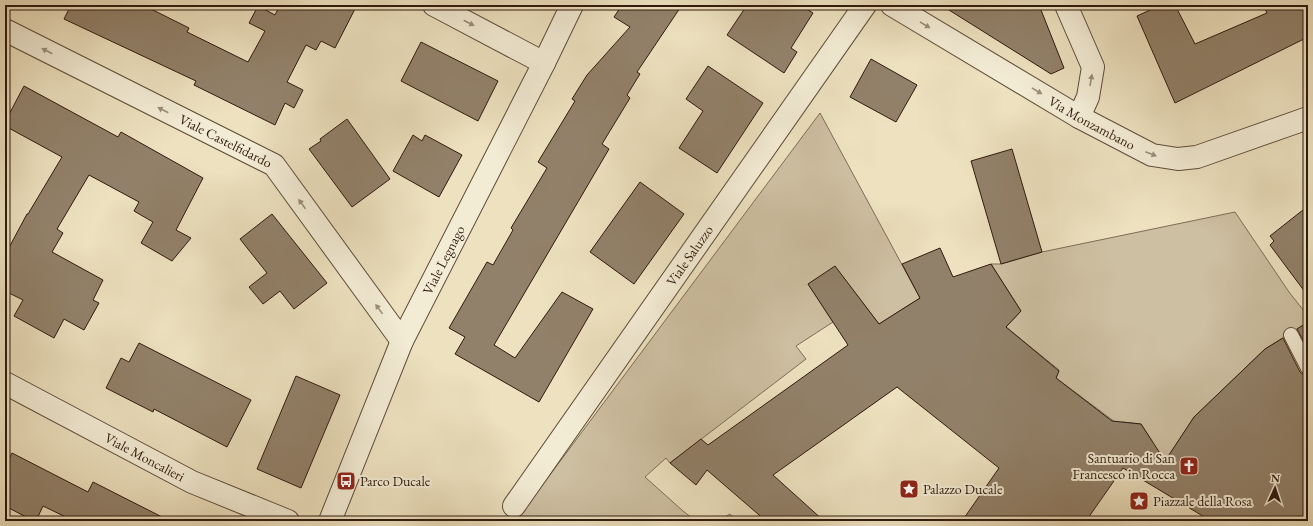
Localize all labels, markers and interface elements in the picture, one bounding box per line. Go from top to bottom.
one-way arrow [463,20,474,26]
one-way arrow [920,21,930,29]
one-way arrow [42,48,53,54]
one-way arrow [1088,74,1094,86]
one-way arrow [1031,88,1043,95]
street label: Via Monzambano [1045,92,1138,154]
one-way arrow [158,106,169,113]
street label: Viale Castelfidardo [176,110,275,172]
one-way arrow [1145,151,1157,157]
one-way arrow [298,199,307,210]
street label: Viale Saluzzo [662,221,717,289]
street label: Viale Legnago [418,222,469,298]
one-way arrow [375,304,383,315]
street label: Viale Moncalieri [102,428,188,486]
place label: Santuario di San Francesco in Rocca [1073,449,1176,483]
church icon: Santuario di San Francesco in Rocca [1178,455,1200,477]
north arrow [1255,468,1295,508]
bus stop icon: Parco Ducale [335,470,357,492]
text: N [1271,471,1280,485]
place label: Parco Ducale [360,472,431,490]
place icon: Palazzo Ducale [898,478,920,500]
place label: Palazzo Ducale [923,480,1003,498]
place icon: Piazzale della Rosa [1128,490,1150,512]
place label: Piazzale della Rosa [1153,492,1252,510]

